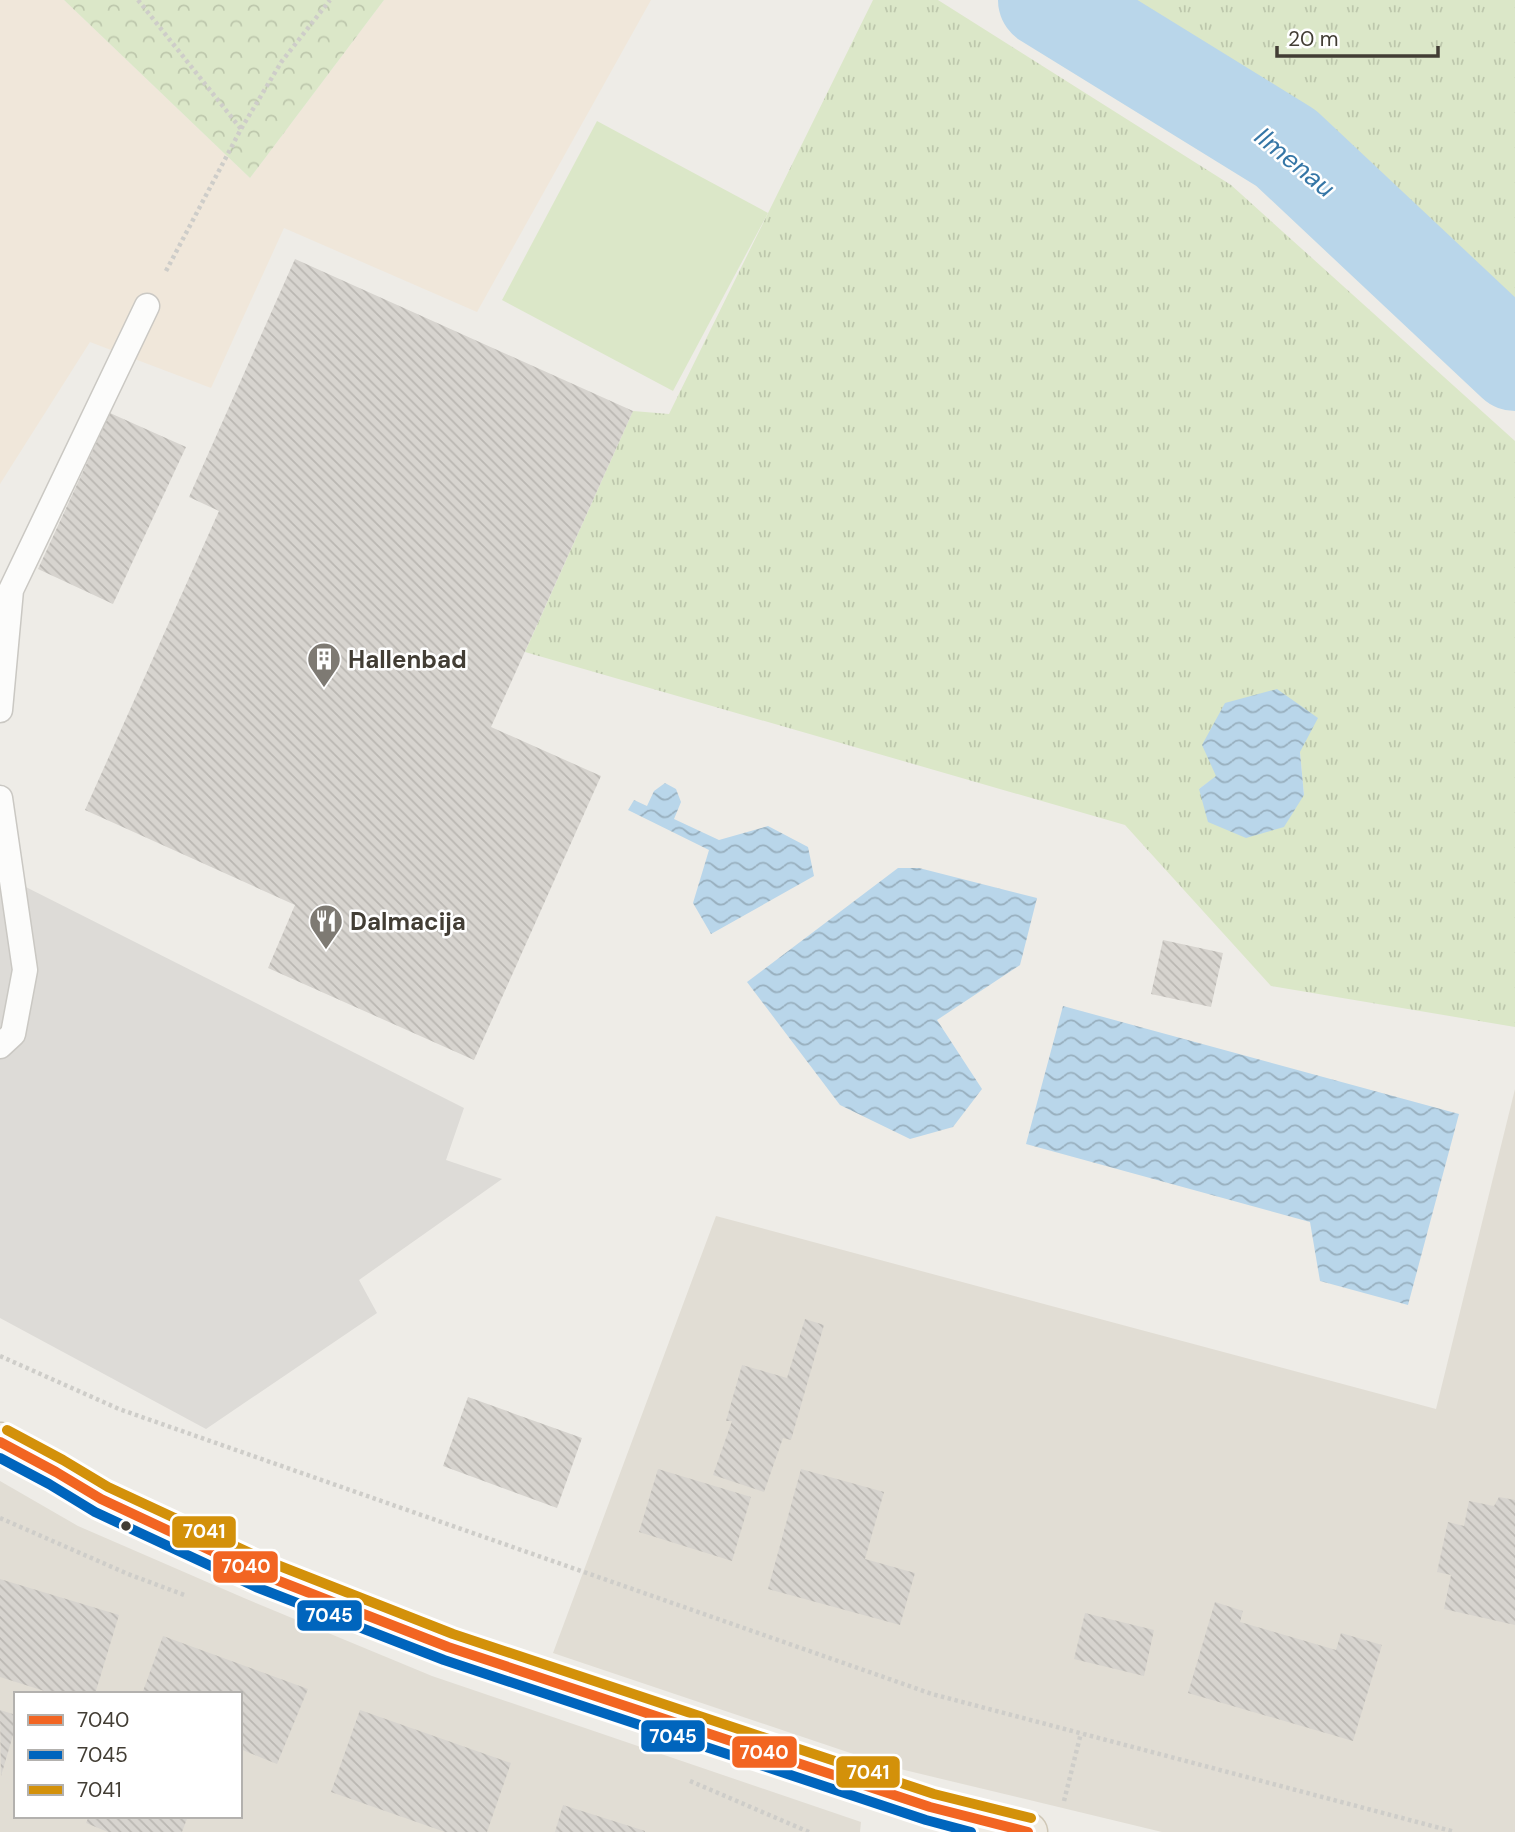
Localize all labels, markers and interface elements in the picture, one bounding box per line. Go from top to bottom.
scale bar [1277,14,1438,58]
text: 20 m [1288,25,1339,53]
water label: Ilmenau [1248,119,1342,205]
building icon: Hallenbad [305,640,343,689]
place label: Hallenbad [348,644,467,675]
restaurant icon: Dalmacija [307,902,345,951]
place label: Dalmacija [350,906,466,937]
line badge: 7041 [171,1515,237,1549]
unlabelled marker [119,1519,133,1533]
text: 7041 [183,1519,225,1544]
line badge: 7040 [212,1550,279,1584]
text: 7040 [221,1554,271,1579]
line badge: 7045 [296,1599,363,1632]
text: 7045 [305,1603,353,1628]
legend [14,1692,242,1818]
text: 7040 [77,1706,129,1734]
line badge: 7045 [640,1719,706,1753]
text: 7045 [649,1724,697,1749]
line badge: 7040 [731,1735,798,1769]
text: 7040 [739,1740,789,1765]
text: 7045 [77,1741,128,1769]
line badge: 7041 [835,1755,901,1789]
text: 7041 [847,1760,889,1785]
text: 7041 [77,1776,122,1804]

